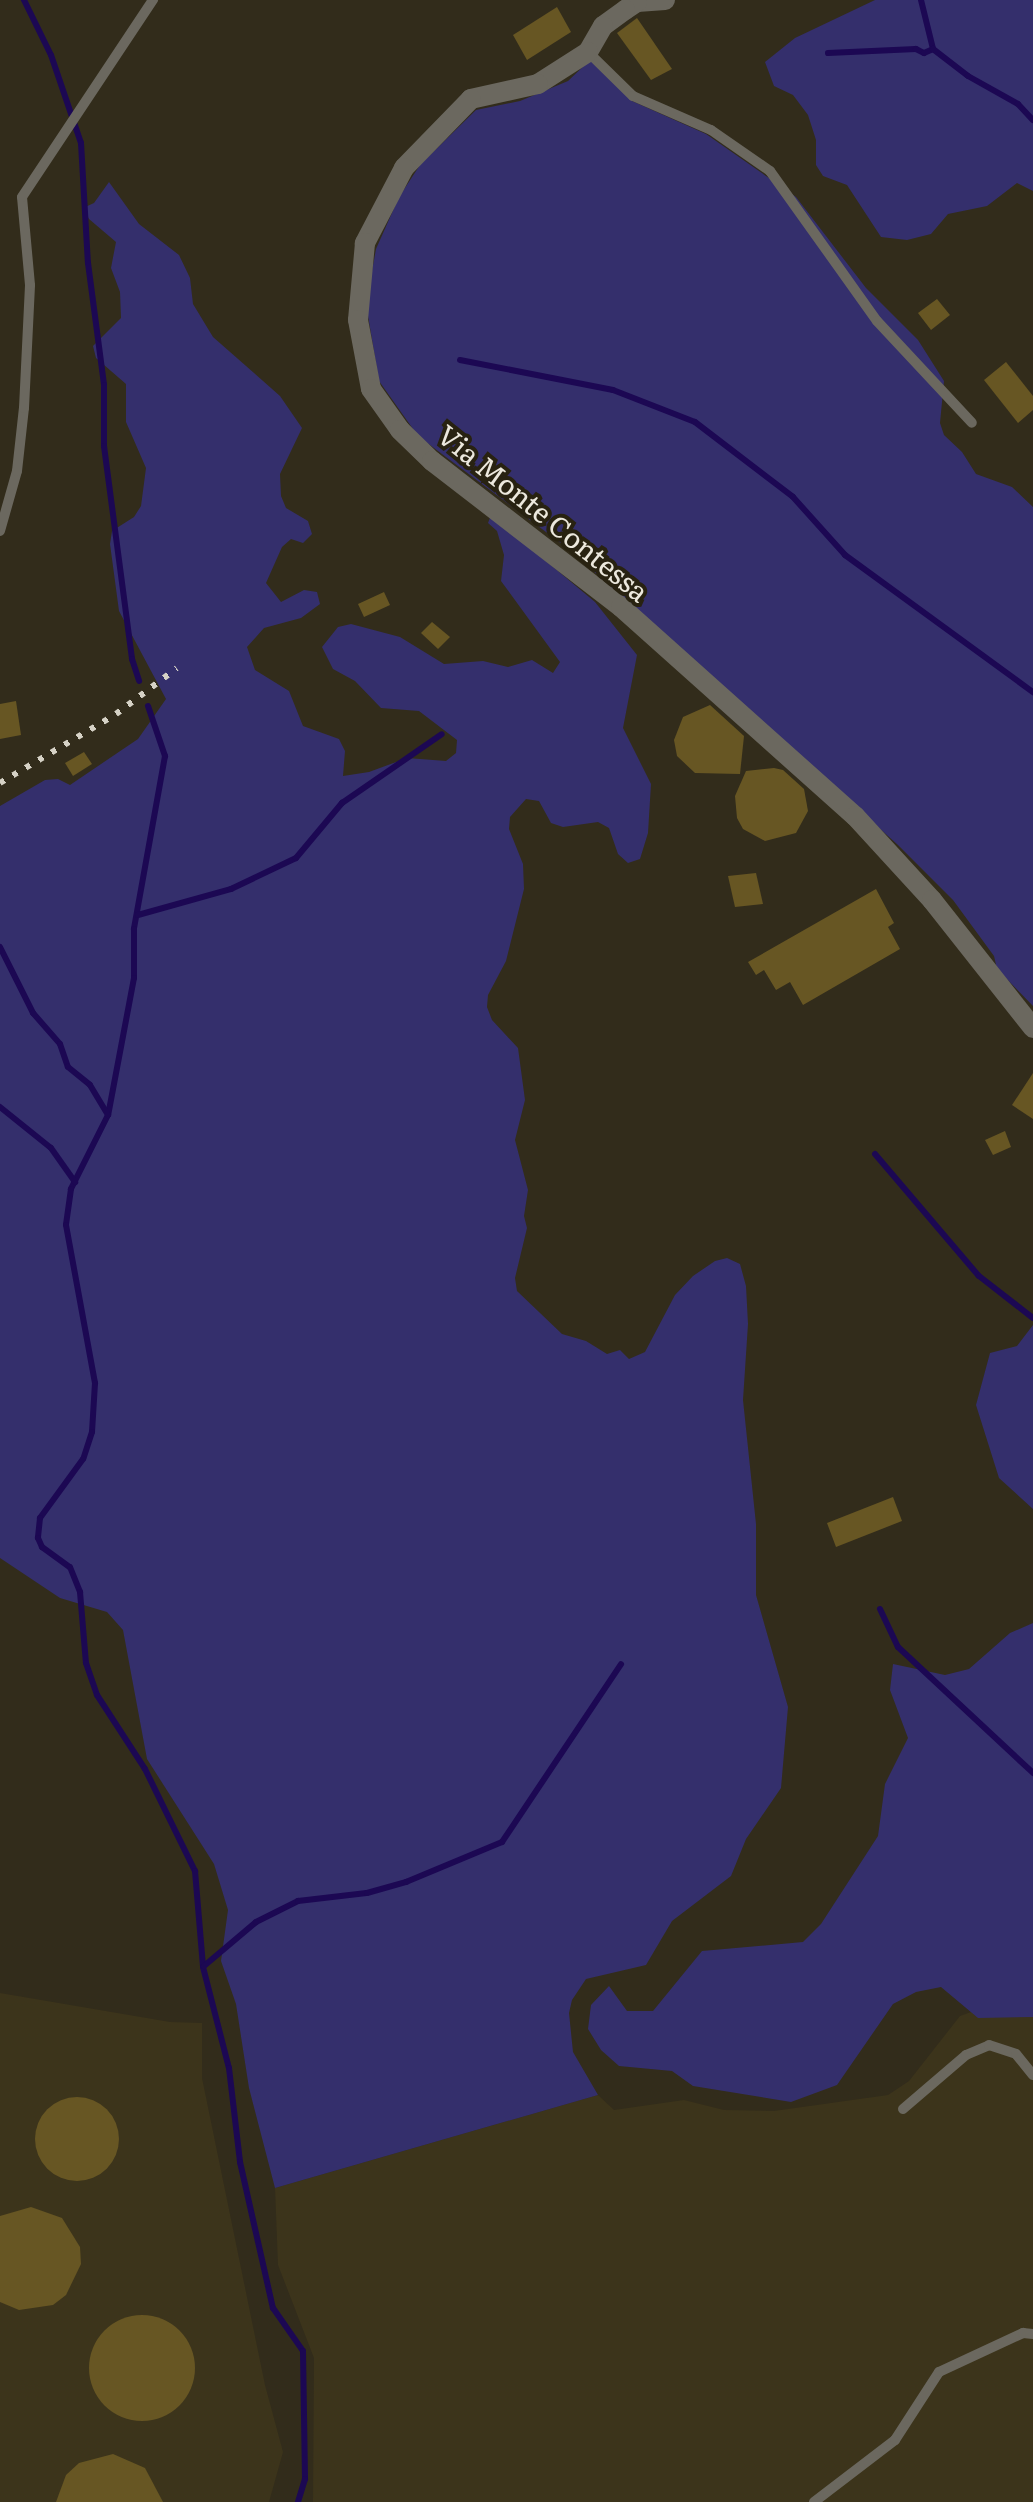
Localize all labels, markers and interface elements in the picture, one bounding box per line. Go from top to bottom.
street label: Via Monte Contessa [432,416,656,608]

